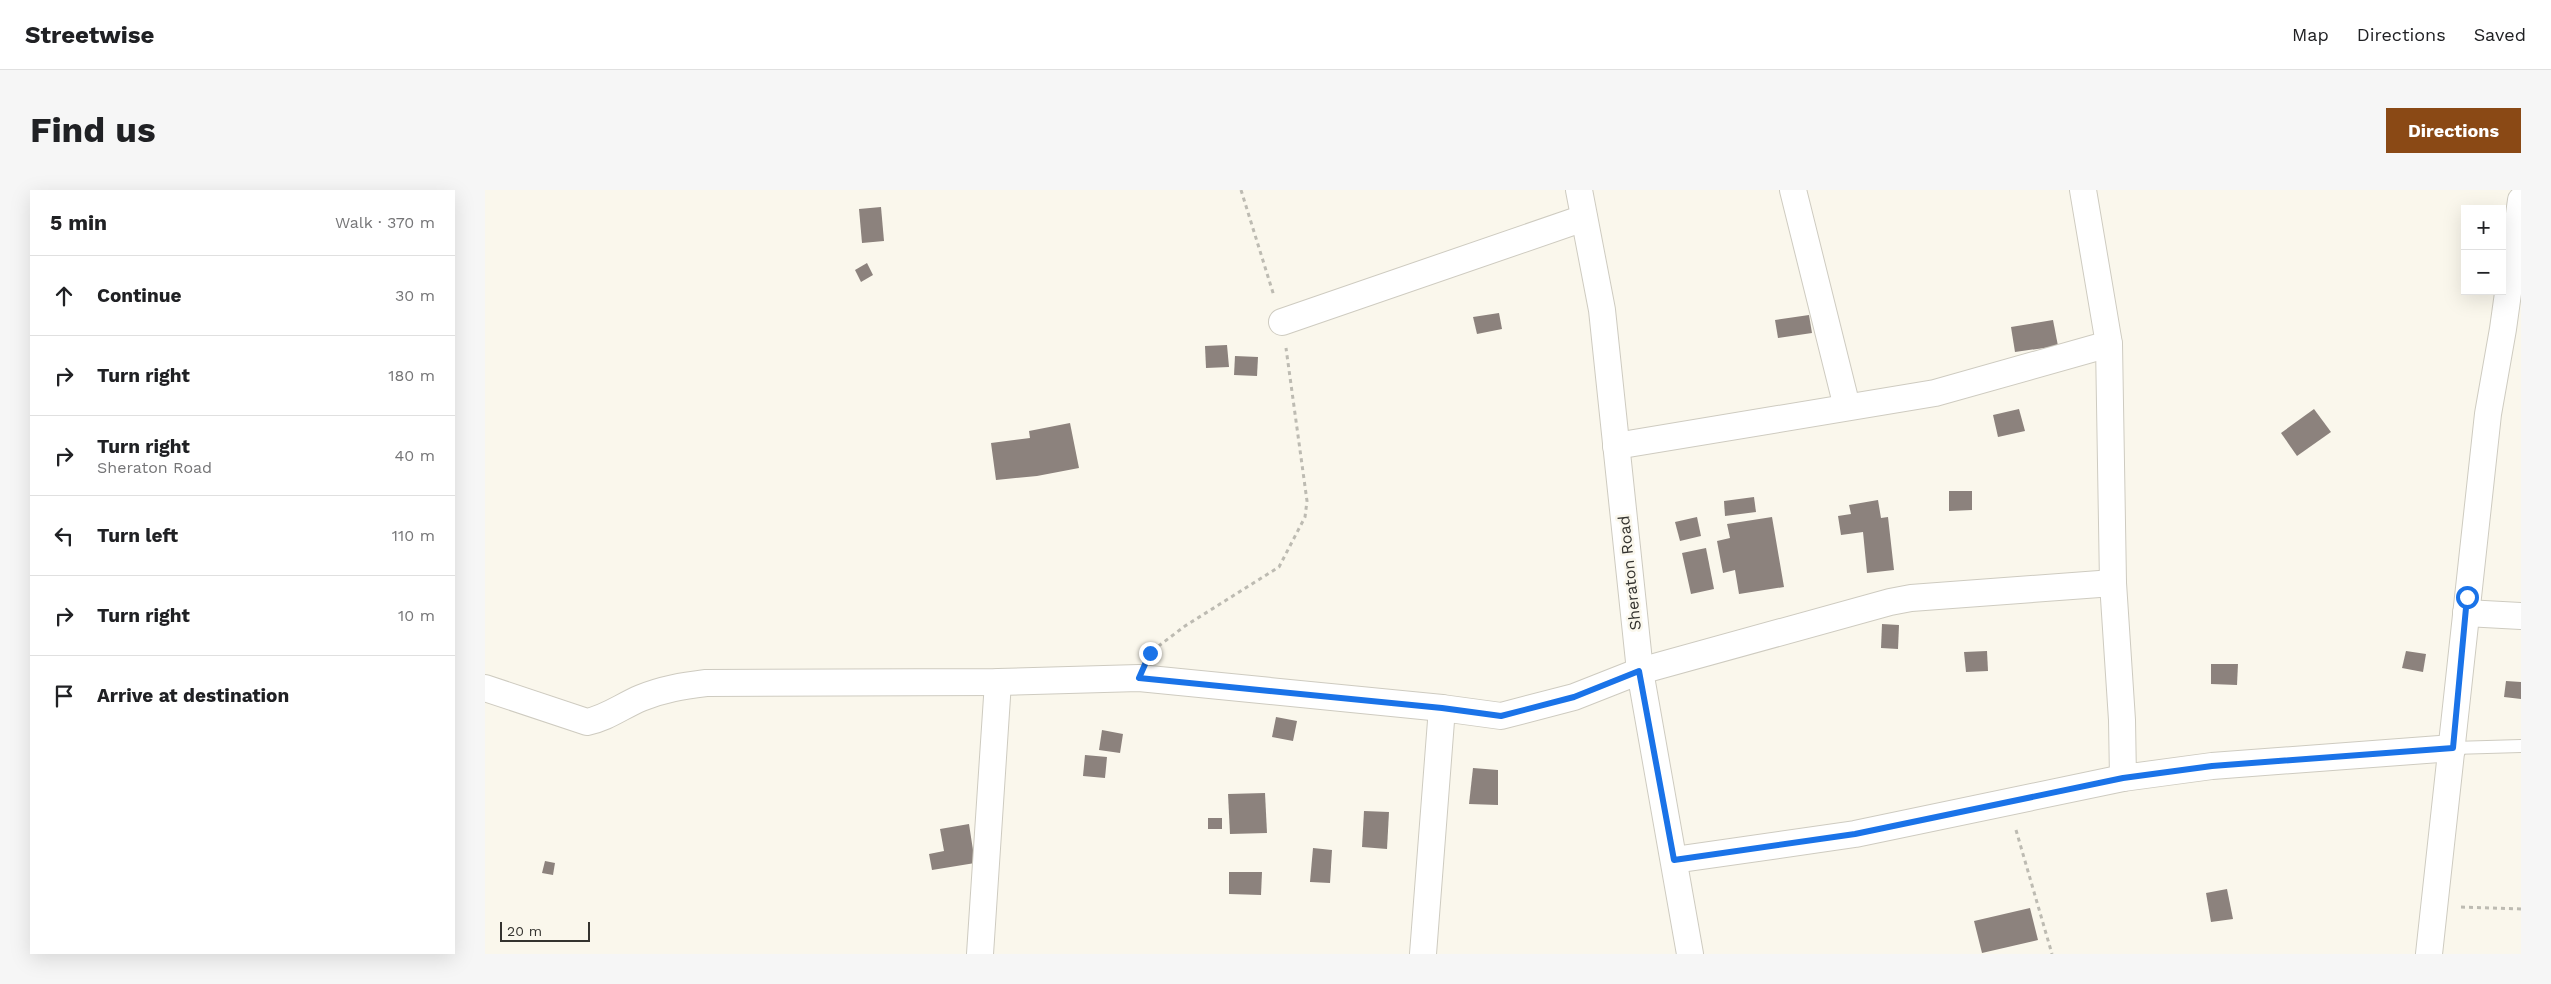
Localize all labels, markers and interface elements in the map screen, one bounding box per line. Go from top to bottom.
text: Streetwise [25,21,154,49]
text: Map [2292,24,2329,45]
text: Directions [2357,24,2446,45]
text: Saved [2474,24,2526,45]
button: Directions [2386,108,2521,153]
text: Find us [30,109,156,151]
map controls [2461,205,2506,295]
button: + [2461,205,2506,250]
text: 5 min [50,210,107,235]
text: Walk · 370 m [335,213,435,232]
button: − [2461,250,2506,295]
icon: ahead [50,282,78,310]
text: Continue [97,284,181,307]
text: 30 m [395,286,435,305]
icon: right [50,362,78,390]
text: Turn right [97,364,190,387]
text: 180 m [388,366,435,385]
text: Turn right [97,435,190,458]
icon: right [50,442,78,470]
text: 40 m [395,446,435,465]
text: Sheraton Road [97,458,212,477]
street label: Sheraton Road [1614,515,1645,631]
icon: left [50,522,78,550]
text: Turn left [97,524,178,547]
text: 110 m [392,526,435,545]
route start [2456,586,2479,609]
icon: right [50,602,78,630]
text: Turn right [97,604,190,627]
text: 10 m [398,606,435,625]
route end [1139,642,1162,665]
icon: arrive [50,682,78,710]
text: Arrive at destination [97,684,289,707]
scale bar [500,919,590,942]
text: 20 m [507,923,542,939]

